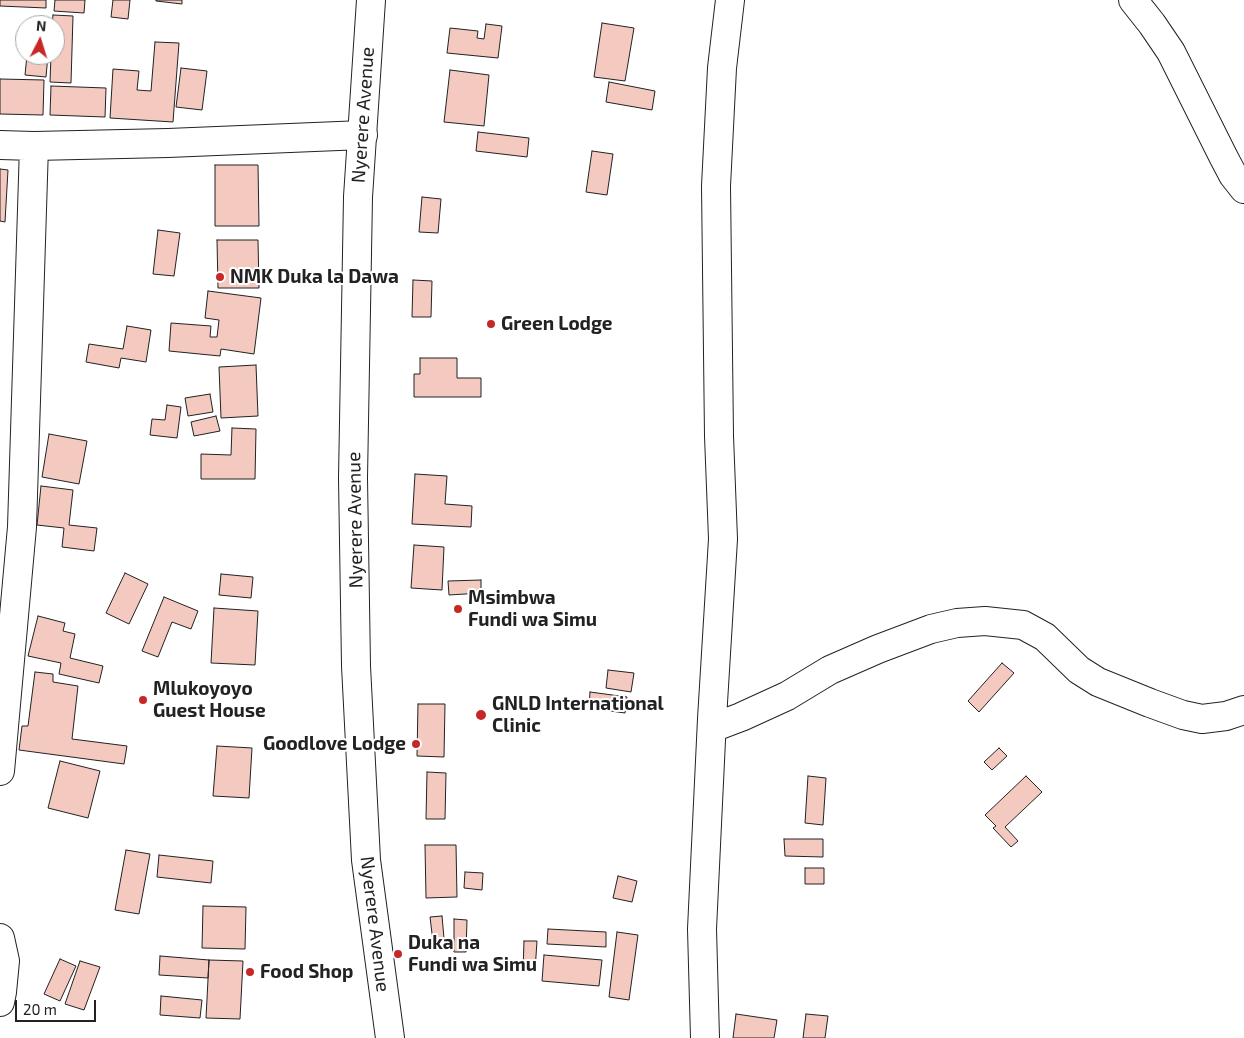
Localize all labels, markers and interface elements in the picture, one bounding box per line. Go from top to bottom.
north arrow [15,15,65,65]
text: N [35,17,47,34]
street label: Nyerere Avenue [347,46,379,184]
place label: NMK Duka la Dawa [230,266,399,288]
marker: NMK Duka la Dawa [214,271,226,283]
place label: Green Lodge [501,313,613,335]
marker: Green Lodge [485,318,497,330]
street label: Nyerere Avenue [342,452,368,588]
place label: Msimbwa Fundi wa Simu [468,587,597,631]
marker: Msimbwa Fundi wa Simu [452,603,464,615]
place label: Mlukoyoyo Guest House [153,678,266,722]
place label: GNLD International Clinic [492,693,664,737]
marker: Mlukoyoyo Guest House [137,694,149,706]
marker: GNLD International Clinic [474,708,488,722]
place label: Goodlove Lodge [263,733,406,755]
marker: Goodlove Lodge [410,738,422,750]
street label: Nyerere Avenue [355,855,395,993]
place label: Duka na Fundi wa Simu [408,932,537,976]
marker: Duka na Fundi wa Simu [392,948,404,960]
place label: Food Shop [260,961,353,983]
marker: Food Shop [244,966,256,978]
scale bar [18,990,99,1022]
text: 20 m [23,1000,57,1018]

